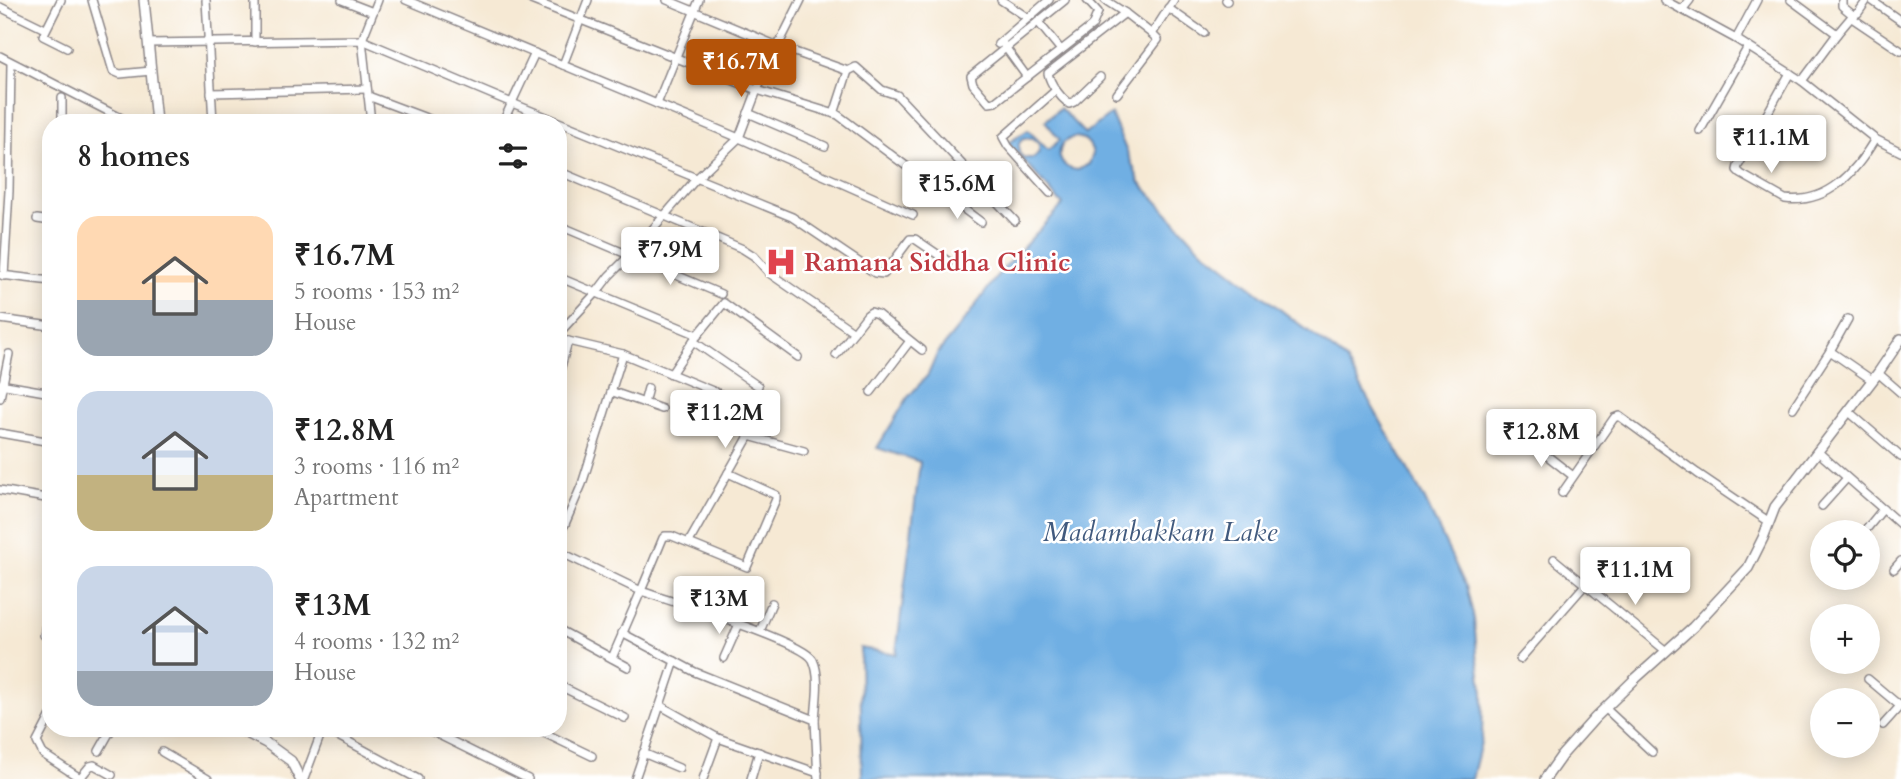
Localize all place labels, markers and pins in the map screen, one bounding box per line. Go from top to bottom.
pin: ₹16.7M [684,40,798,99]
pin: ₹11.1M [1714,116,1828,175]
pin: ₹15.6M [900,162,1014,221]
pin: ₹7.9M [621,228,719,287]
hospital icon: Ramana Siddha Clinic [764,245,798,279]
place label: Ramana Siddha Clinic [804,245,1071,280]
pin: ₹11.2M [668,391,782,450]
pin: ₹12.8M [1484,410,1598,469]
pin: ₹11.1M [1578,548,1692,607]
pin: ₹13M [678,576,760,636]

